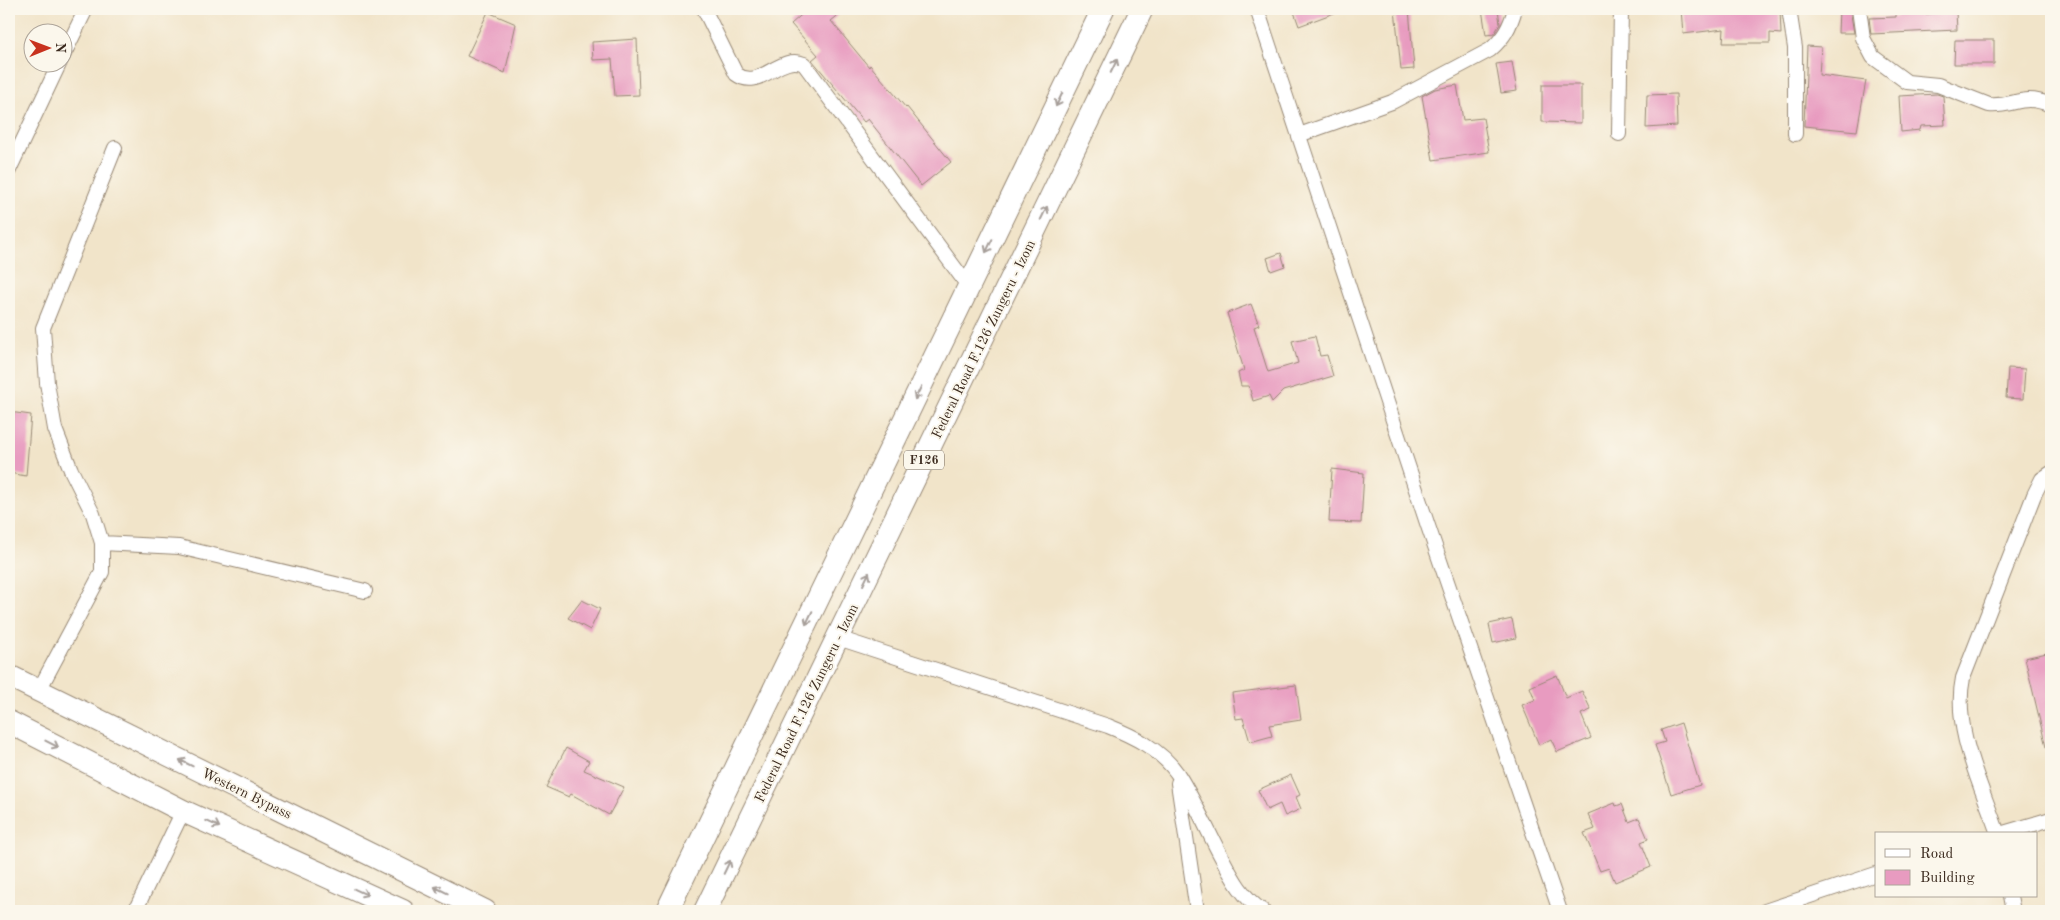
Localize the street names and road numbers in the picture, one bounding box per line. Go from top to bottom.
street label: Federal Road F.126 Zungeru - Izom [930,238,1038,441]
road number: F126 [904,450,944,470]
street label: Federal Road F.126 Zungeru - Izom [753,602,861,805]
street label: Western Bypass [199,766,294,822]

